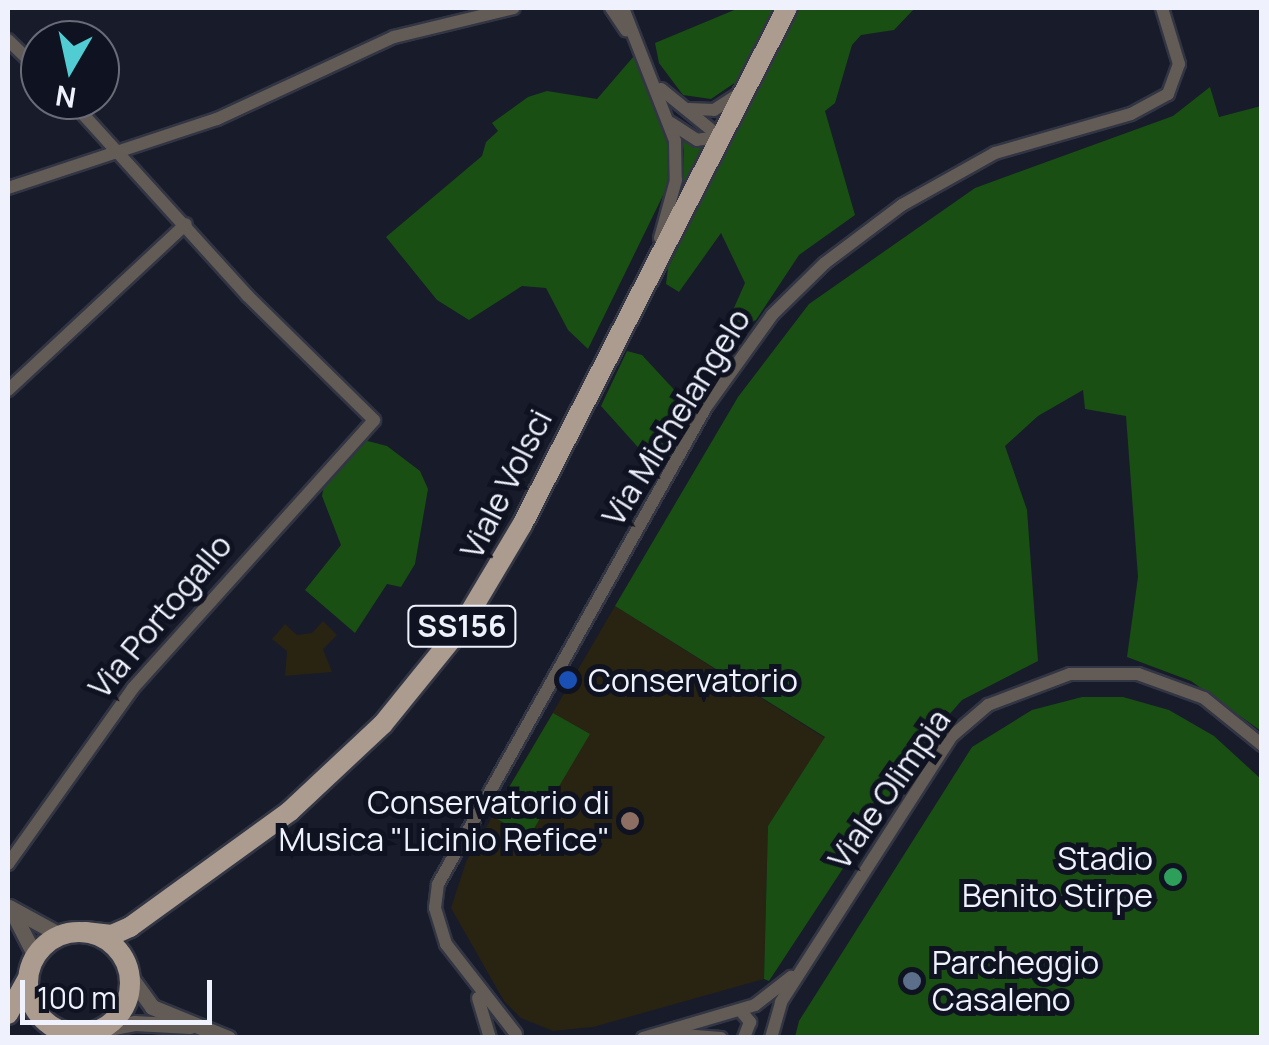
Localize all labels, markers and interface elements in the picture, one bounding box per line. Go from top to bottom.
north arrow [20,20,120,120]
text: N [53,77,79,118]
street label: Via Michelangelo [594,301,758,533]
street label: Viale Volsci [452,403,560,565]
street label: Via Portogallo [80,526,240,706]
road number: SS156 [407,601,517,651]
place label: Conservatorio [588,661,798,699]
marker: Conservatorio [557,669,579,691]
street label: Viale Olimpia [820,702,958,876]
place label: Conservatorio di Musica "Licinio Refice" [279,784,610,859]
marker: Conservatorio di Musica "Licinio Refice" [619,810,641,832]
place label: Stadio Benito Stirpe [962,840,1153,915]
marker: Stadio Benito Stirpe [1162,866,1184,888]
place label: Parcheggio Casaleno [932,944,1099,1019]
scale bar [25,960,218,1022]
marker: Parcheggio Casaleno [901,970,923,992]
text: 100 m [37,977,117,1018]

